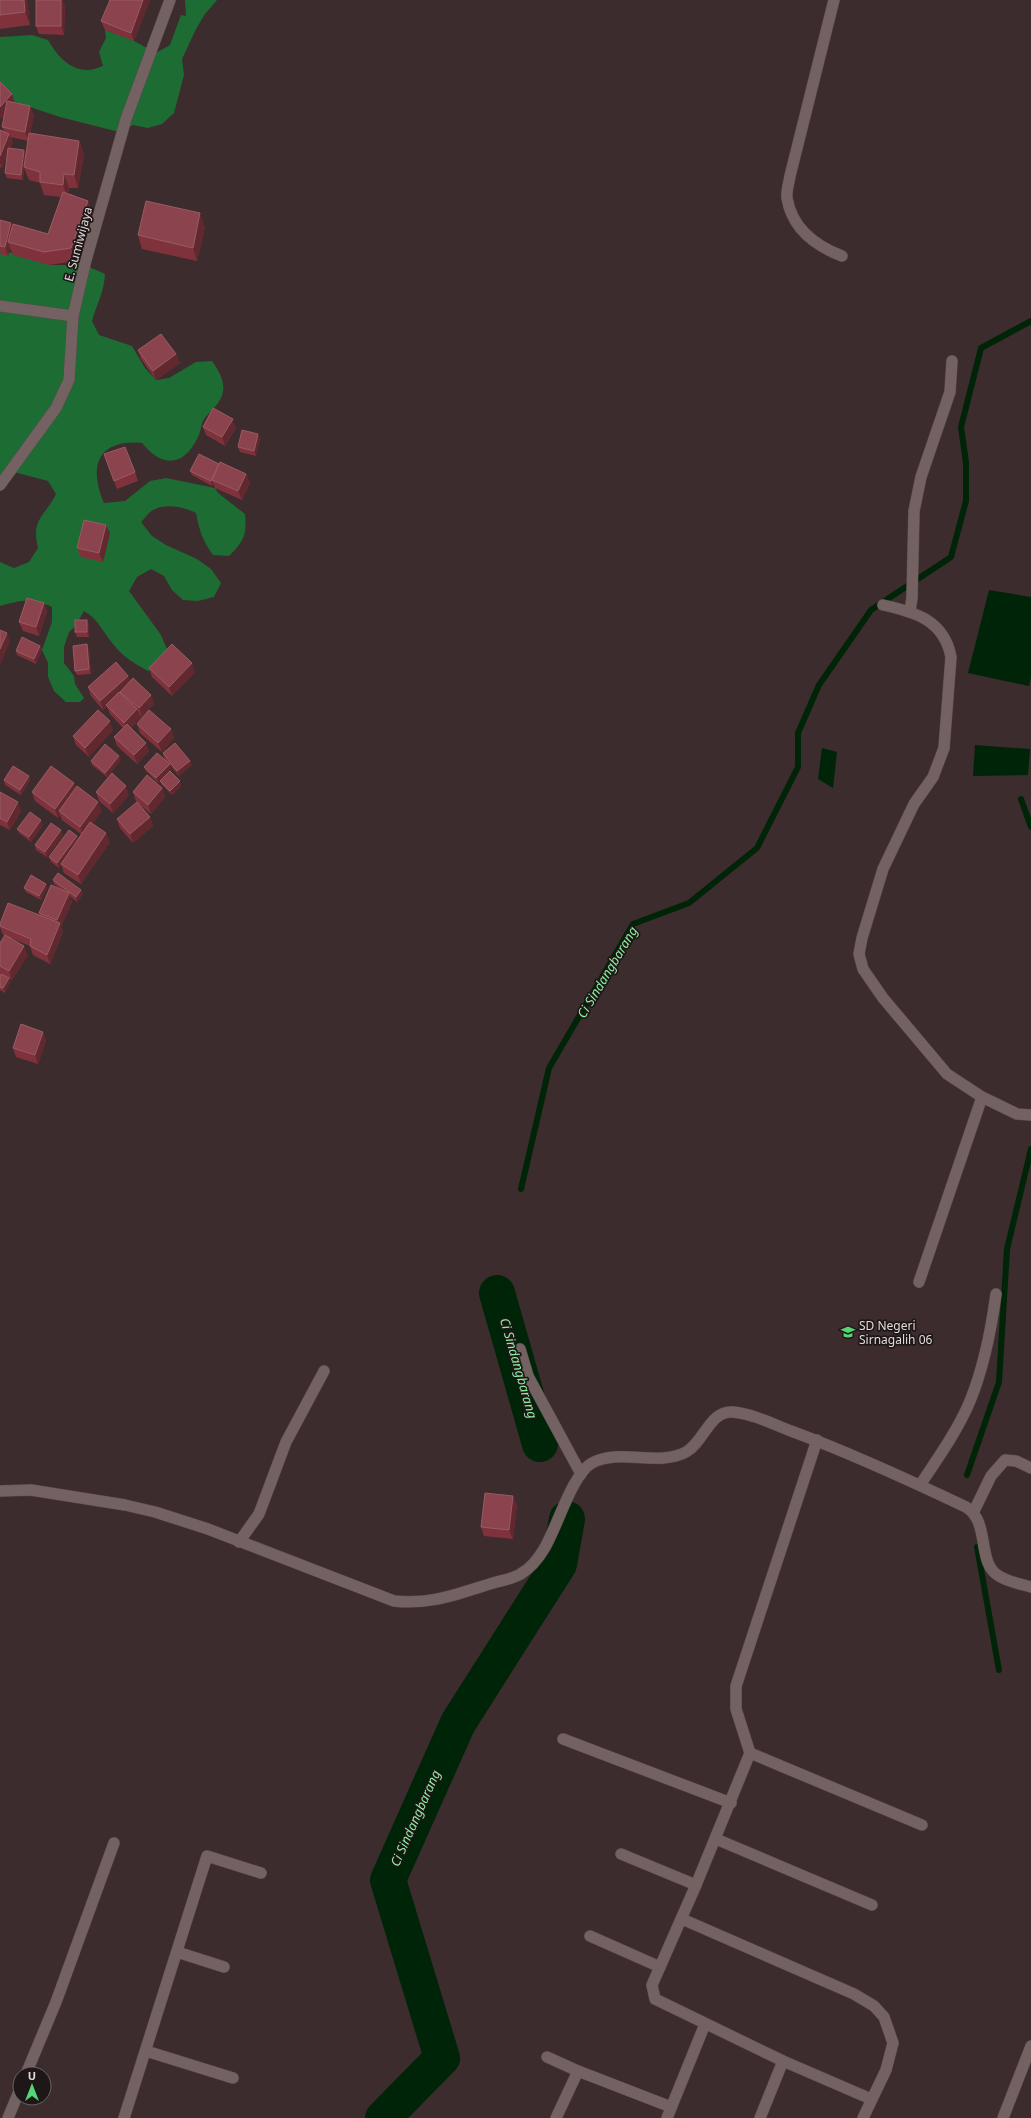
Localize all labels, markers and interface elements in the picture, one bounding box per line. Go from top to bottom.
street label: E. Sumiwijaya [60,205,96,283]
water label: Ci Sindangbarang [572,922,642,1021]
water label: Ci Sindangbarang [496,1316,542,1421]
place label: SD Negeri Sirnagalih 06 [859,1317,932,1348]
school or university icon: SD Negeri Sirnagalih 06 [840,1324,856,1340]
water label: Ci Sindangbarang [386,1766,445,1869]
north arrow [12,2066,52,2106]
text: U [28,2068,36,2083]

